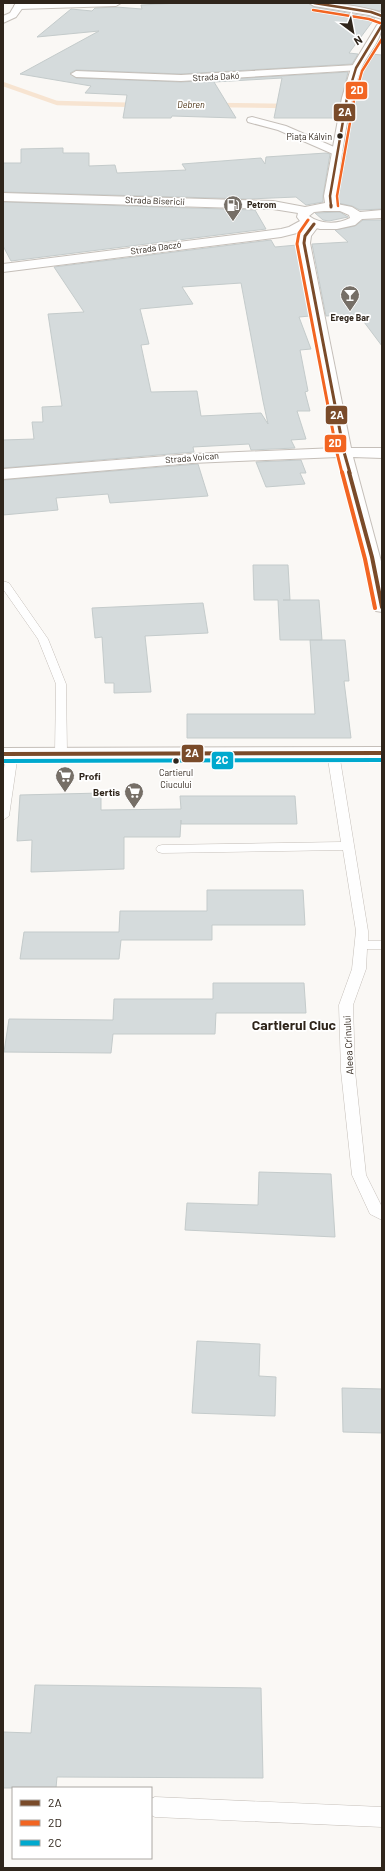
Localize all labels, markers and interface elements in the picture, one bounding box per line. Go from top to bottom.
north arrow [333,12,373,52]
text: N [352,33,365,48]
street label: Strada Dakó [192,70,240,83]
line badge: 2D [345,81,368,100]
text: 2D [351,83,364,96]
water label: Debren [177,99,205,110]
line badge: 2A [333,103,356,122]
text: 2A [338,105,352,118]
place label: Piața Kálvin [287,131,332,142]
marker: Piața Kálvin [335,131,345,141]
street label: Strada Bisericii [125,194,185,207]
fuel station icon: Petrom [222,194,244,222]
place label: Petrom [247,199,277,210]
street label: Strada Daczó [130,238,182,257]
bar icon: Erege Bar [339,284,361,312]
place label: Erege Bar [331,312,370,323]
line badge: 2A [325,405,348,425]
text: 2A [330,408,344,421]
line badge: 2D [324,434,347,453]
text: 2D [329,436,342,449]
street label: Strada Voican [165,450,219,465]
line badge: 2A [181,744,204,763]
text: 2A [185,746,199,759]
line badge: 2C [211,751,234,770]
text: 2C [216,753,229,766]
marker: Cartierul Ciucului [171,756,181,766]
supermarket icon: Profi [54,765,76,793]
place label: Cartierul Ciucului [159,767,193,790]
place label: Profi [79,770,101,782]
supermarket icon: Bertis [123,781,145,809]
place label: Bertis [93,786,120,798]
street label: Aleea Crinului [340,1015,356,1075]
district label: Cartierul Ciuc [252,1016,337,1033]
legend [12,1787,152,1859]
text: 2A [48,1795,62,1809]
text: 2D [48,1815,62,1829]
text: 2C [48,1835,62,1849]

